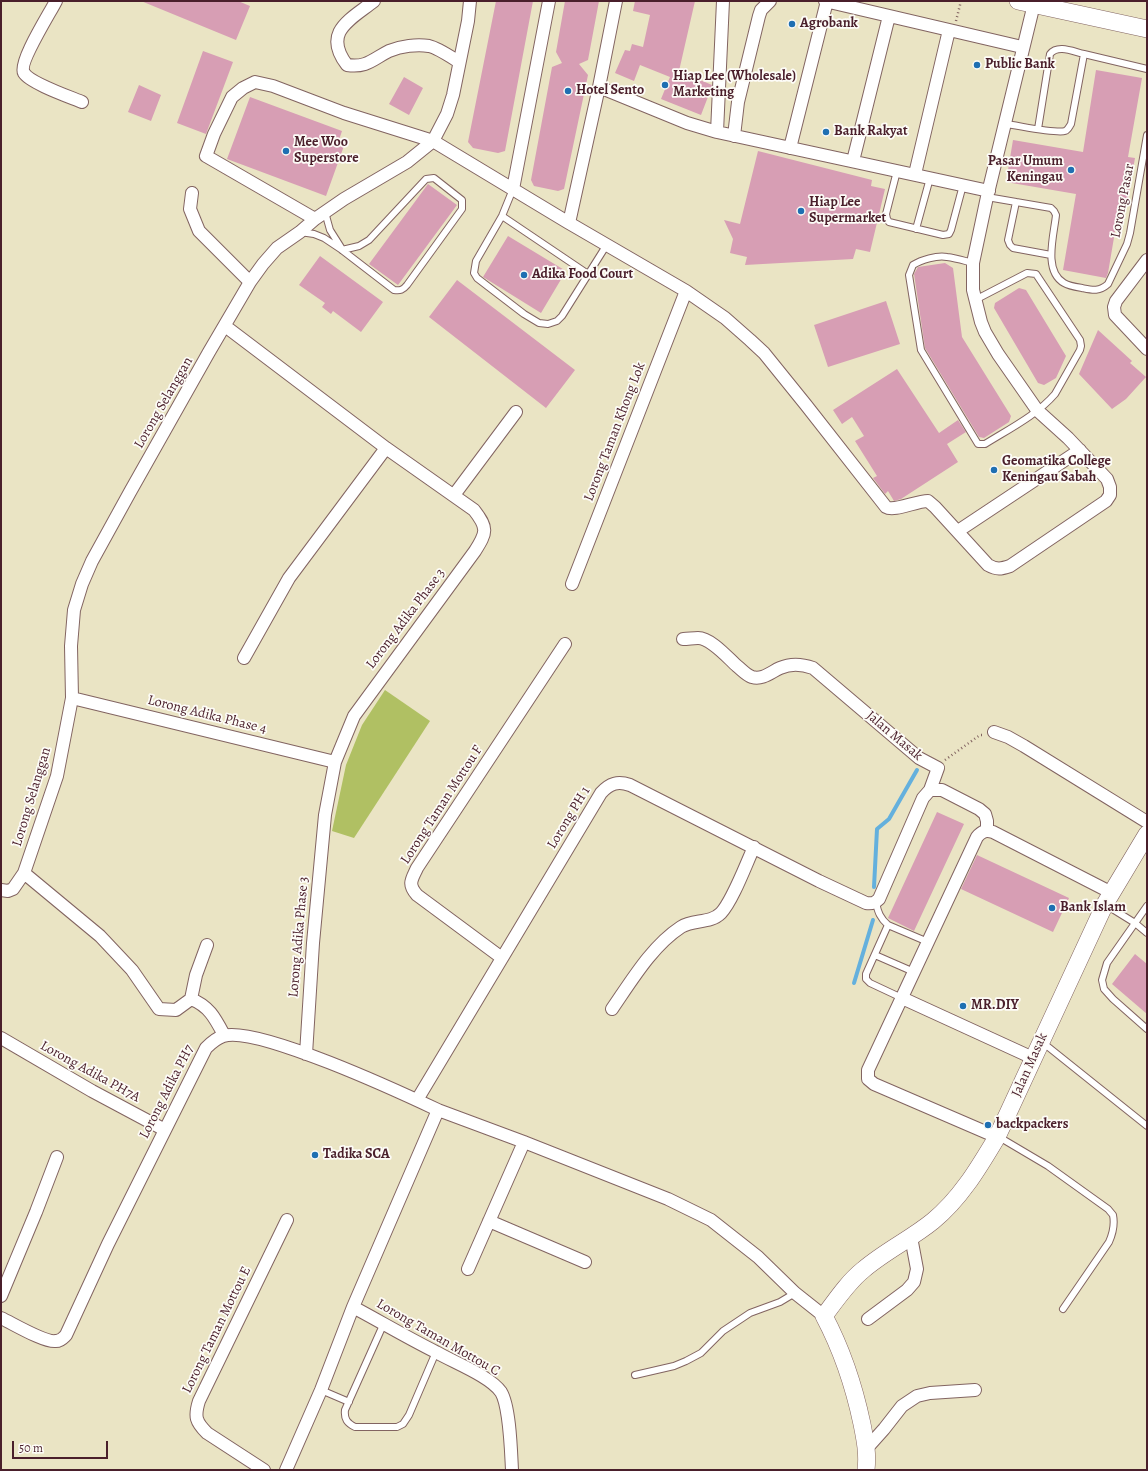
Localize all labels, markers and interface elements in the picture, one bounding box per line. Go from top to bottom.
place label: Agrobank [800,16,858,32]
marker: Agrobank [787,19,797,29]
place label: Public Bank [985,57,1055,73]
marker: Public Bank [972,60,982,70]
place label: Hiap Lee (Wholesale) Marketing [673,69,796,102]
marker: Hiap Lee (Wholesale) Marketing [660,80,670,90]
place label: Hotel Sento [576,83,644,99]
marker: Hotel Sento [563,86,573,96]
place label: Bank Rakyat [834,124,908,140]
marker: Bank Rakyat [821,127,831,137]
place label: Mee Woo Superstore [294,135,359,168]
marker: Mee Woo Superstore [281,146,291,156]
place label: Pasar Umum Keningau [988,154,1063,186]
street label: Lorong Pasar [1108,162,1138,240]
marker: Pasar Umum Keningau [1066,165,1076,175]
place label: Hiap Lee Supermarket [809,195,886,228]
marker: Hiap Lee Supermarket [796,206,806,216]
place label: Adika Food Court [532,267,633,283]
marker: Adika Food Court [519,270,529,280]
street label: Lorong Selanggan [131,354,197,452]
street label: Lorong Taman Khong Lok [581,360,649,504]
place label: Geomatika College Keningau Sabah [1002,454,1111,486]
marker: Geomatika College Keningau Sabah [989,465,999,475]
street label: Lorong Adika Phase 3 [363,565,449,673]
street label: Lorong Adika Phase 4 [146,692,268,738]
street label: Jalan Masak [862,708,926,764]
street label: Lorong Taman Mottou F [397,743,487,867]
street label: Lorong Selanggan [9,745,55,849]
street label: Lorong PH 1 [544,784,594,852]
street label: Lorong Adika Phase 3 [285,876,313,998]
place label: Bank Islam [1060,900,1126,916]
marker: Bank Islam [1047,903,1057,913]
place label: MR.DIY [971,998,1019,1014]
marker: MR.DIY [958,1001,968,1011]
street label: Jalan Masak [1008,1030,1052,1100]
street label: Lorong Adika PH7A [37,1038,143,1106]
street label: Lorong Adika PH7 [136,1042,198,1142]
place label: backpackers [996,1117,1068,1133]
marker: backpackers [983,1120,993,1130]
place label: Tadika SCA [323,1147,390,1163]
marker: Tadika SCA [310,1150,320,1160]
street label: Lorong Taman Mottou E [179,1264,255,1396]
street label: Lorong Taman Mottou C [373,1296,503,1380]
scale bar [14,1433,110,1459]
text: 50 m [19,1440,43,1456]

